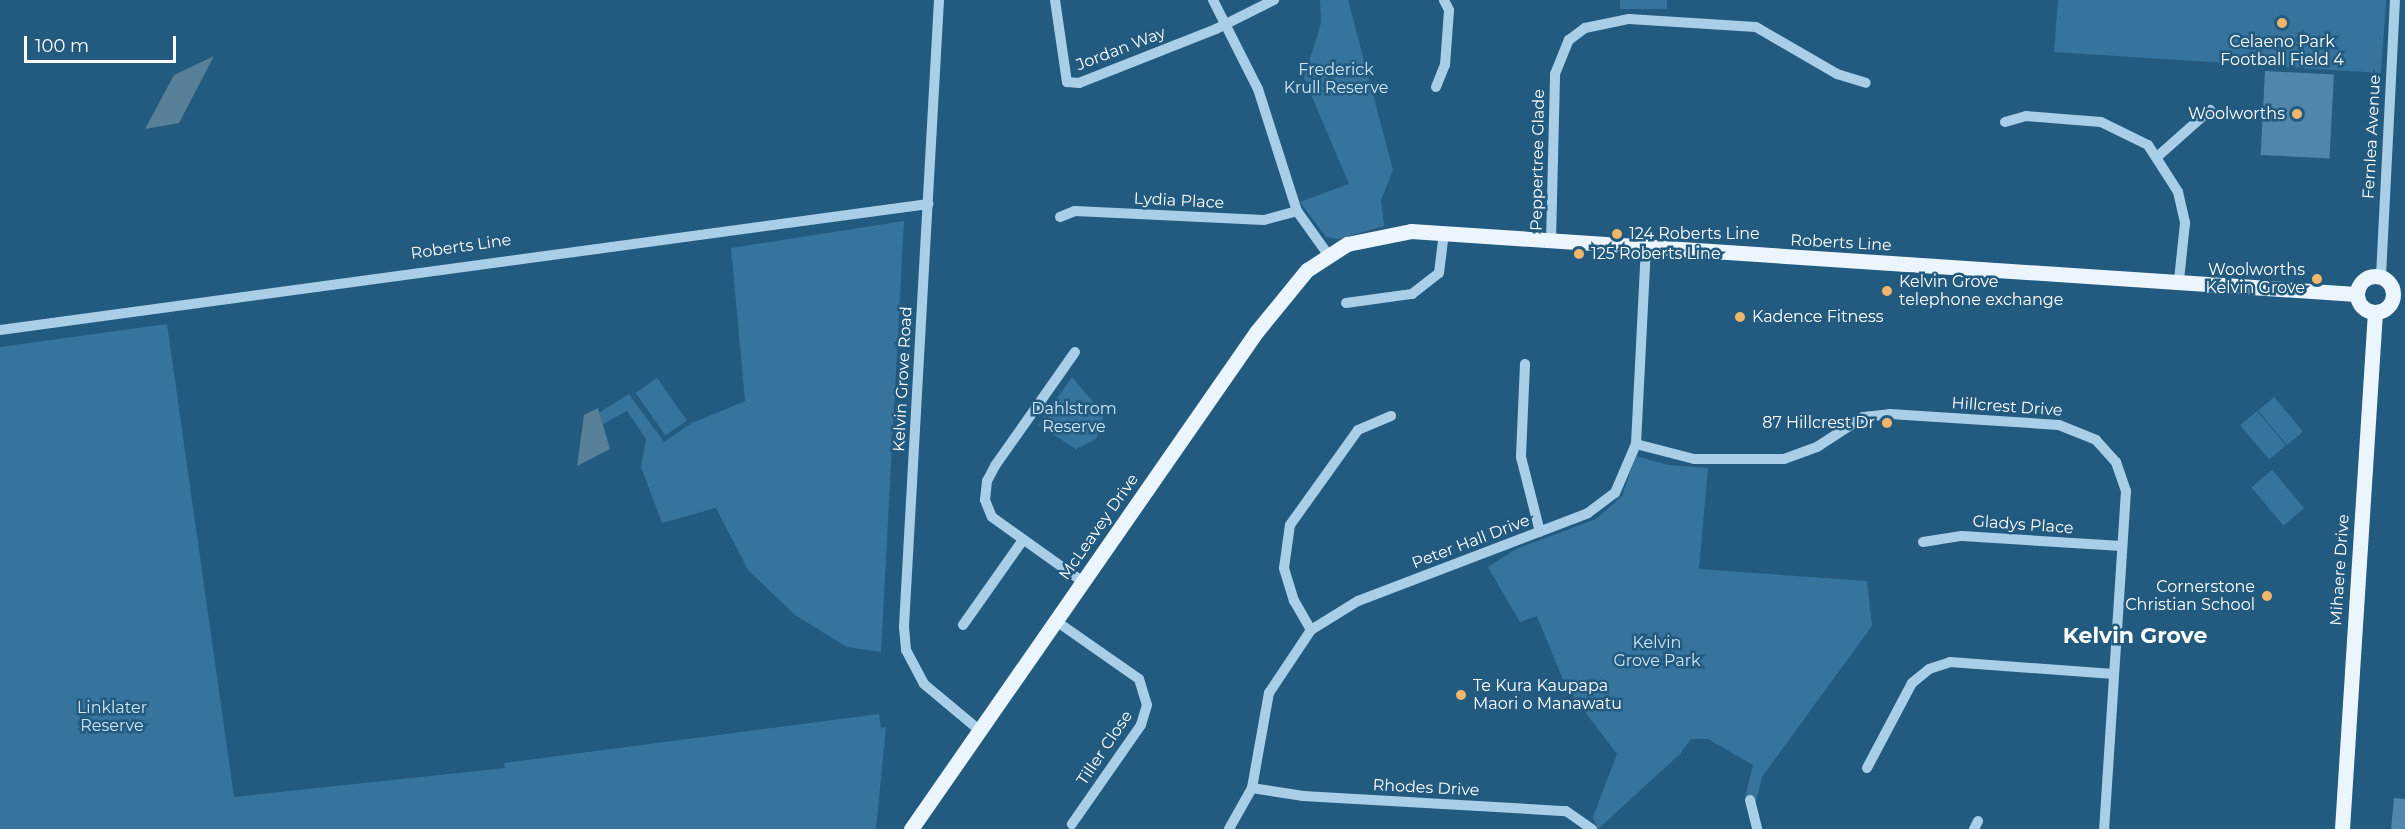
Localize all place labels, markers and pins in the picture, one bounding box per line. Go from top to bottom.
marker: Celaeno Park Football Field 4 [2275,16,2289,30]
place label: Celaeno Park Football Field 4 [2220,32,2344,70]
place label: Woolworths [2188,104,2285,124]
marker: Woolworths [2290,107,2304,121]
place label: 124 Roberts Line [1629,224,1760,244]
marker: 124 Roberts Line [1610,227,1624,241]
place label: 125 Roberts Line [1591,244,1721,264]
marker: 125 Roberts Line [1572,247,1586,261]
place label: Woolworths Kelvin Grove [2206,260,2305,298]
place label: Kelvin Grove telephone exchange [1899,272,2063,310]
marker: Woolworths Kelvin Grove [2310,272,2324,286]
marker: Kelvin Grove telephone exchange [1880,284,1894,298]
place label: Kadence Fitness [1752,307,1884,327]
marker: Kadence Fitness [1733,310,1747,324]
place label: 87 Hillcrest Dr [1762,413,1875,433]
marker: 87 Hillcrest Dr [1880,416,1894,430]
place label: Cornerstone Christian School [2125,577,2255,615]
marker: Cornerstone Christian School [2260,589,2274,603]
place label: Te Kura Kaupapa Maori o Manawatu [1473,676,1622,714]
marker: Te Kura Kaupapa Maori o Manawatu [1454,688,1468,702]

